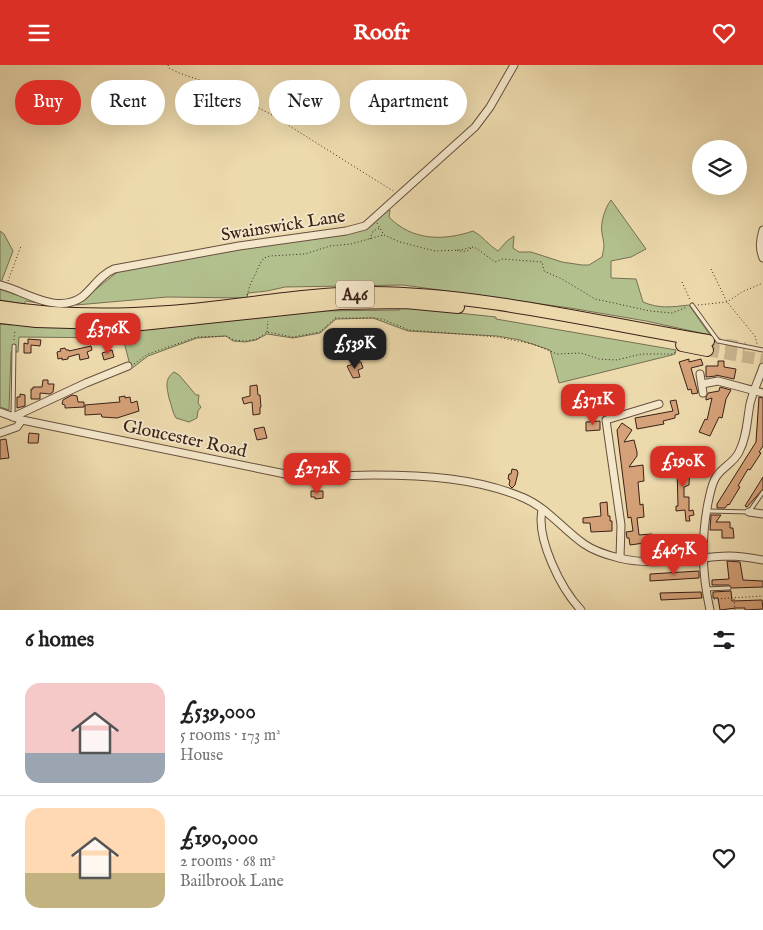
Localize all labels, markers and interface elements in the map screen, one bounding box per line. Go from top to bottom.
icon: menu [25,19,53,47]
text: Roofr [353,19,410,47]
icon: heart [710,19,738,47]
chip: Buy [15,80,81,125]
chip: Rent [91,80,165,125]
chip: Filters [175,80,259,125]
chip: New [269,80,340,125]
chip: Apartment [350,80,467,125]
map controls [692,140,747,195]
button: layers [692,140,747,195]
street label: Swainswick Lane [219,205,347,248]
road number: A46 [336,280,374,307]
pin: £376K [73,313,143,355]
text: £376K [87,319,129,339]
pin: £539K [320,327,390,370]
text: £539K [334,334,376,354]
pin: £371K [558,383,628,426]
text: £371K [572,390,614,410]
street label: Gloucester Road [121,415,249,464]
pin: £190K [648,445,718,488]
text: £190K [661,452,705,472]
pin: £272K [282,453,352,495]
text: £272K [295,459,339,479]
pin: £467K [639,533,709,576]
text: £467K [652,540,696,560]
icon: filters [710,626,738,654]
text: 6 homes [25,627,94,654]
text: £539,000 [180,699,256,726]
icon: home [65,703,125,763]
icon: heart [710,719,738,747]
text: 5 rooms · 173 m² [180,726,281,746]
text: House [180,746,223,766]
text: £190,000 [180,825,258,852]
icon: home [65,828,125,888]
icon: heart [710,844,738,872]
text: 2 rooms · 68 m² [180,852,276,872]
text: Bailbrook Lane [180,872,284,892]

